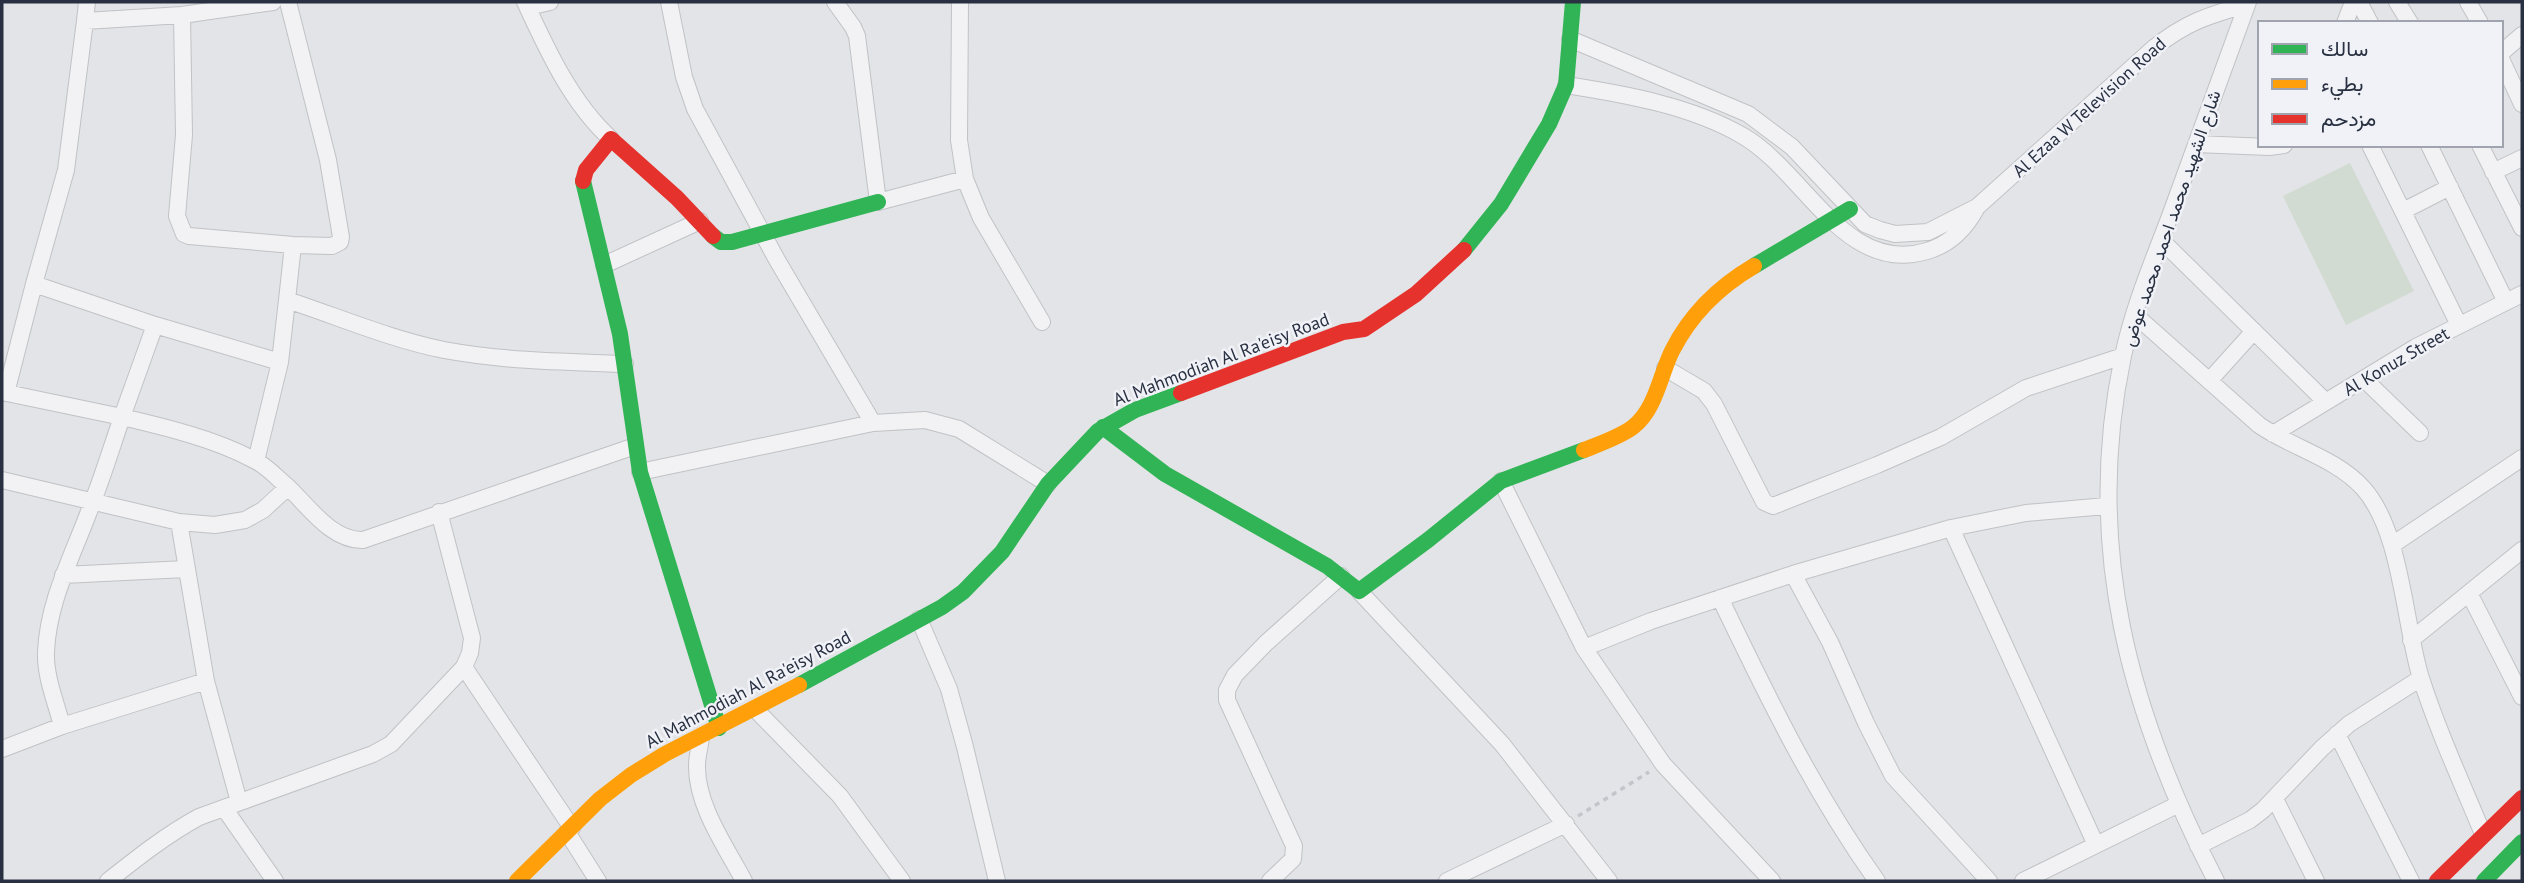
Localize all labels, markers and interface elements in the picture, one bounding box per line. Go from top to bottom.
legend [2258,21,2503,147]
street label: Al Ezaa W Television Road [2008,32,2170,182]
text: سالك [2321,35,2368,62]
text: بطيء [2321,70,2364,101]
street label: شارع الشهيد محمد احمد محمد عوض [2116,87,2227,349]
text: مزدحم [2321,105,2376,133]
street label: Al Mahmodiah Al Ra'eisy Road [1110,307,1332,411]
street label: Al Konuz Street [2339,321,2453,401]
street label: Al Mahmodiah Al Ra'eisy Road [641,625,855,753]

